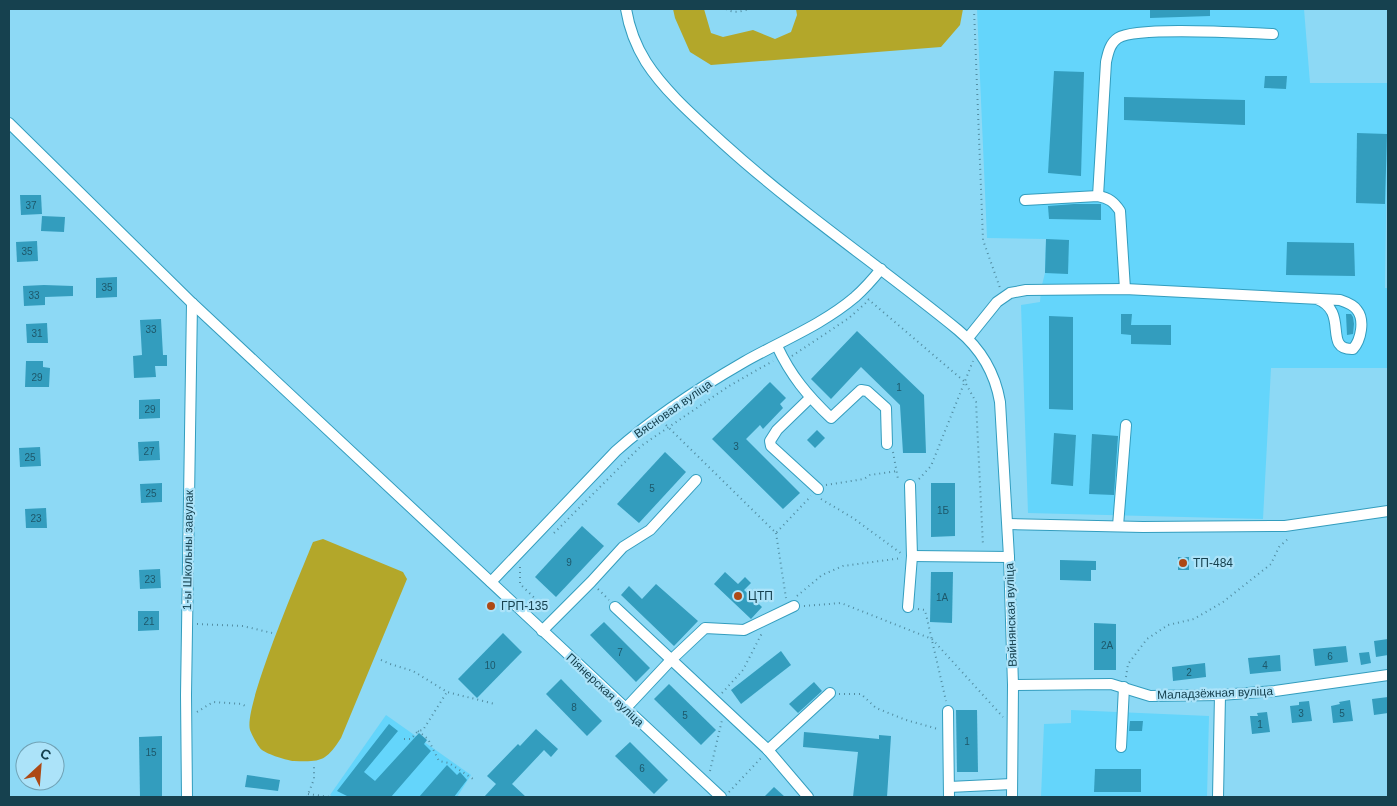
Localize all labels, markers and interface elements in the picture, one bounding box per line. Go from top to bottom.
house number: 37 [25,200,37,211]
house number: 35 [21,246,33,257]
house number: 35 [101,282,113,293]
house number: 33 [28,290,40,301]
house number: 33 [145,324,157,335]
house number: 31 [31,328,43,339]
house number: 29 [31,372,43,383]
street label: Вясновая вуліца [632,377,715,441]
house number: 1 [896,382,902,393]
house number: 29 [144,404,156,415]
house number: 3 [733,441,739,452]
house number: 27 [143,446,155,457]
house number: 25 [24,452,36,463]
house number: 5 [649,483,655,494]
house number: 25 [145,488,157,499]
street label: 1-ы Школьны завулак [180,489,196,610]
house number: 1Б [937,505,949,516]
house number: 23 [30,513,42,524]
place label: ТП-484 [1193,556,1233,570]
house number: 9 [566,557,572,568]
marker: ТП-484 [1177,557,1189,569]
street label: Вяйнянская вуліца [1002,563,1020,667]
house number: 23 [144,574,156,585]
place label: ЦТП [748,589,773,603]
marker: ЦТП [732,590,744,602]
house number: 1А [936,592,948,603]
place label: ГРП-135 [501,599,548,613]
marker: ГРП-135 [485,600,497,612]
house number: 21 [143,616,155,627]
house number: 2А [1101,640,1113,651]
house number: 7 [617,647,623,658]
street label: Піянерская вуліца [563,650,647,730]
house number: 6 [1327,651,1333,662]
house number: 10 [484,660,496,671]
house number: 4 [1262,660,1268,671]
house number: 2 [1186,667,1192,678]
street label: Маладзёжная вуліца [1157,684,1273,702]
house number: 8 [571,702,577,713]
house number: 3 [1298,708,1304,719]
house number: 5 [1339,708,1345,719]
house number: 5 [682,710,688,721]
house number: 1 [1257,719,1263,730]
house number: 1 [964,736,970,747]
north arrow [15,741,65,791]
text: С [38,745,54,764]
house number: 15 [145,747,157,758]
house number: 6 [639,763,645,774]

